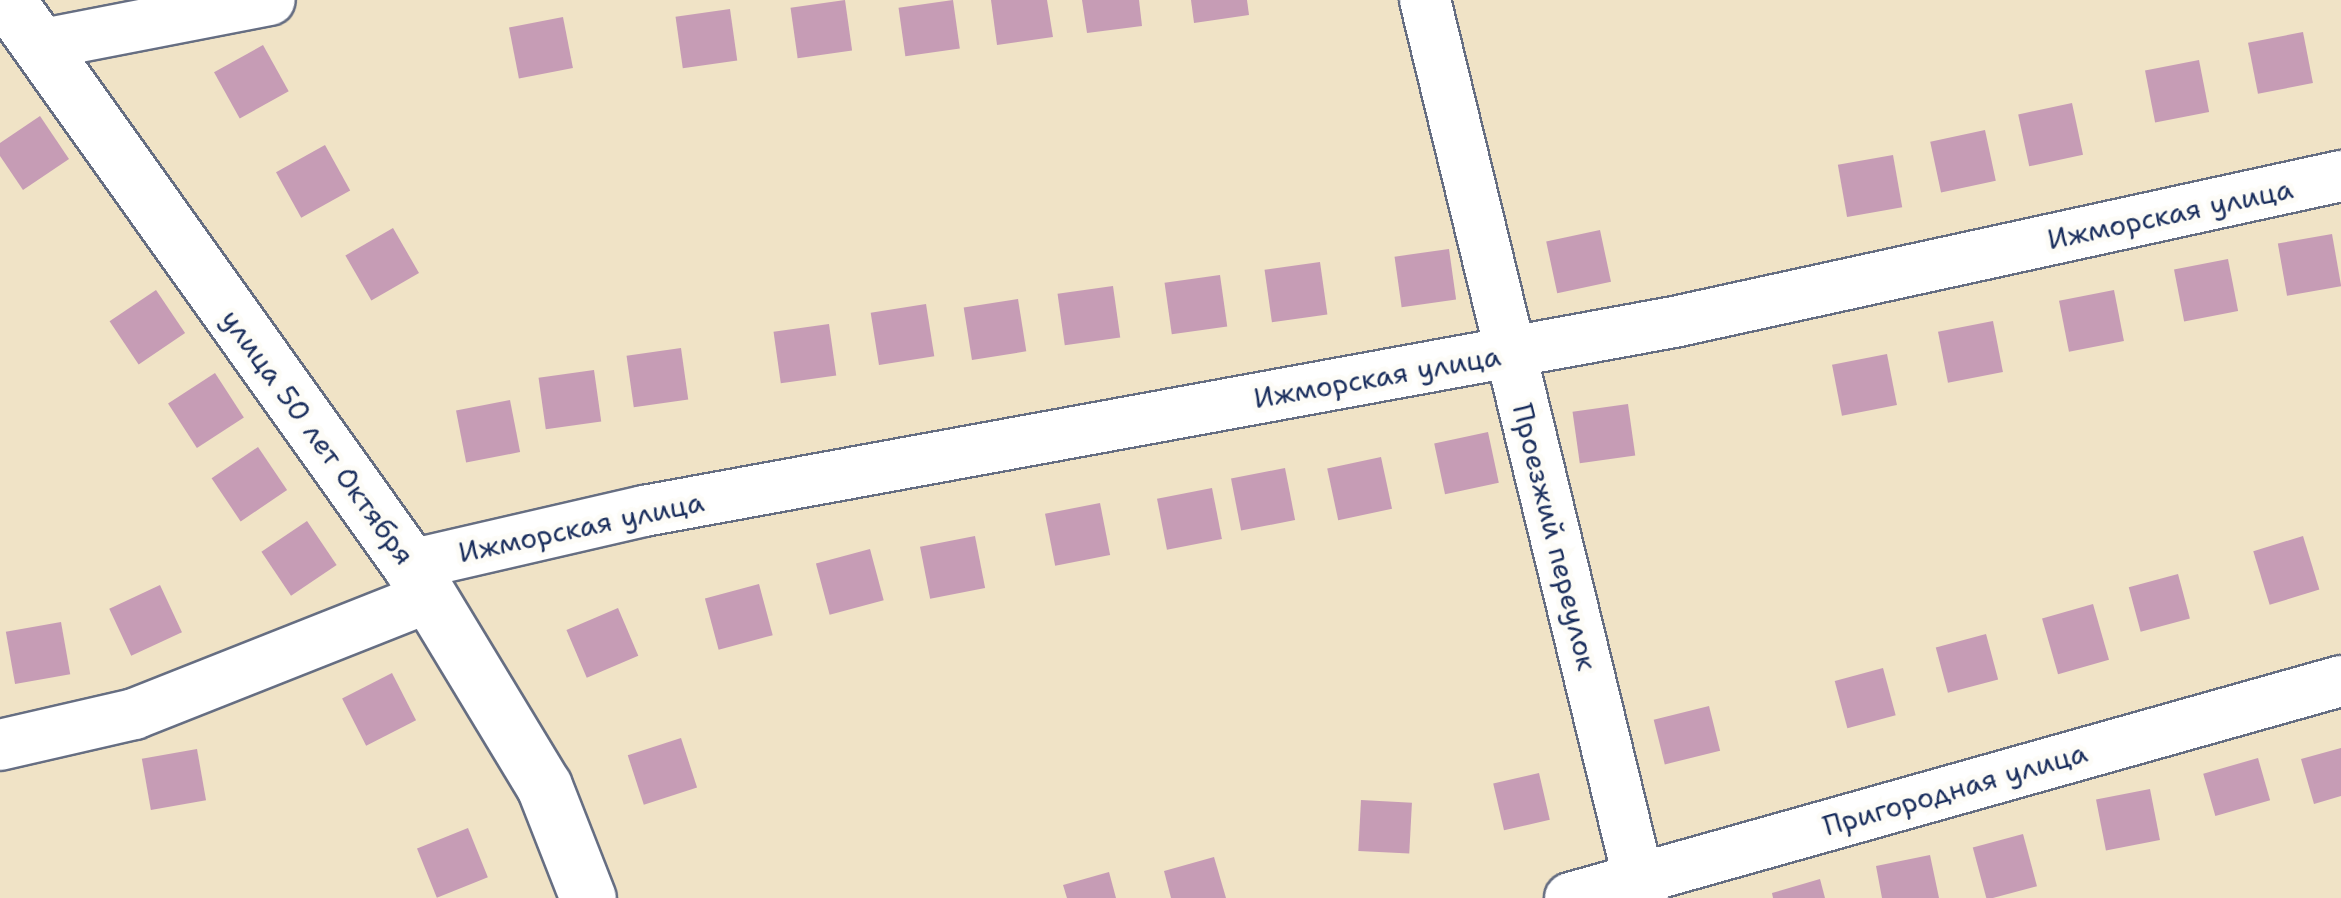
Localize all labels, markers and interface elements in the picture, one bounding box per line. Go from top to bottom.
street label: Ижморская улица [2044,172,2296,256]
street label: улица 50 лет Октября [214,303,422,571]
street label: Ижморская улица [1251,339,1503,415]
street label: Проезжий переулок [1506,400,1604,674]
street label: Ижморская улица [455,485,707,569]
street label: Пригородная улица [1819,735,2091,843]

